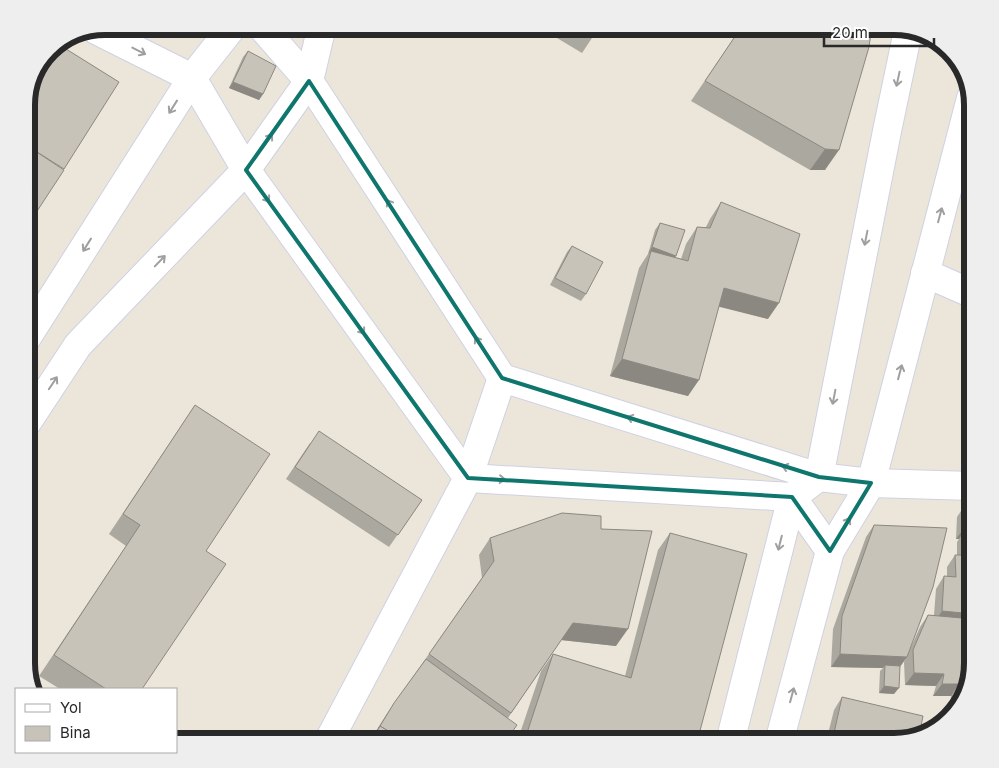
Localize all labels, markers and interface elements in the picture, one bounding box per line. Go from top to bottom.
scale bar [824,15,934,47]
text: 20 m [832,23,868,42]
one-way arrow [132,47,147,57]
one-way arrow [893,70,902,86]
one-way arrow [168,100,178,114]
one-way arrow [263,133,273,147]
one-way arrow [260,189,270,203]
one-way arrow [385,200,395,214]
one-way arrow [936,207,946,223]
one-way arrow [860,229,870,245]
one-way arrow [81,238,92,252]
one-way arrow [153,255,165,267]
one-way arrow [355,320,365,334]
one-way arrow [474,336,484,350]
one-way arrow [895,365,905,381]
one-way arrow [48,376,59,390]
one-way arrow [829,389,839,405]
one-way arrow [627,414,642,423]
one-way arrow [781,462,797,472]
one-way arrow [490,475,506,484]
one-way arrow [842,518,852,532]
one-way arrow [775,535,784,551]
one-way arrow [787,687,797,703]
legend [15,688,178,753]
text: Yol [60,698,82,717]
text: Bina [60,723,91,742]

